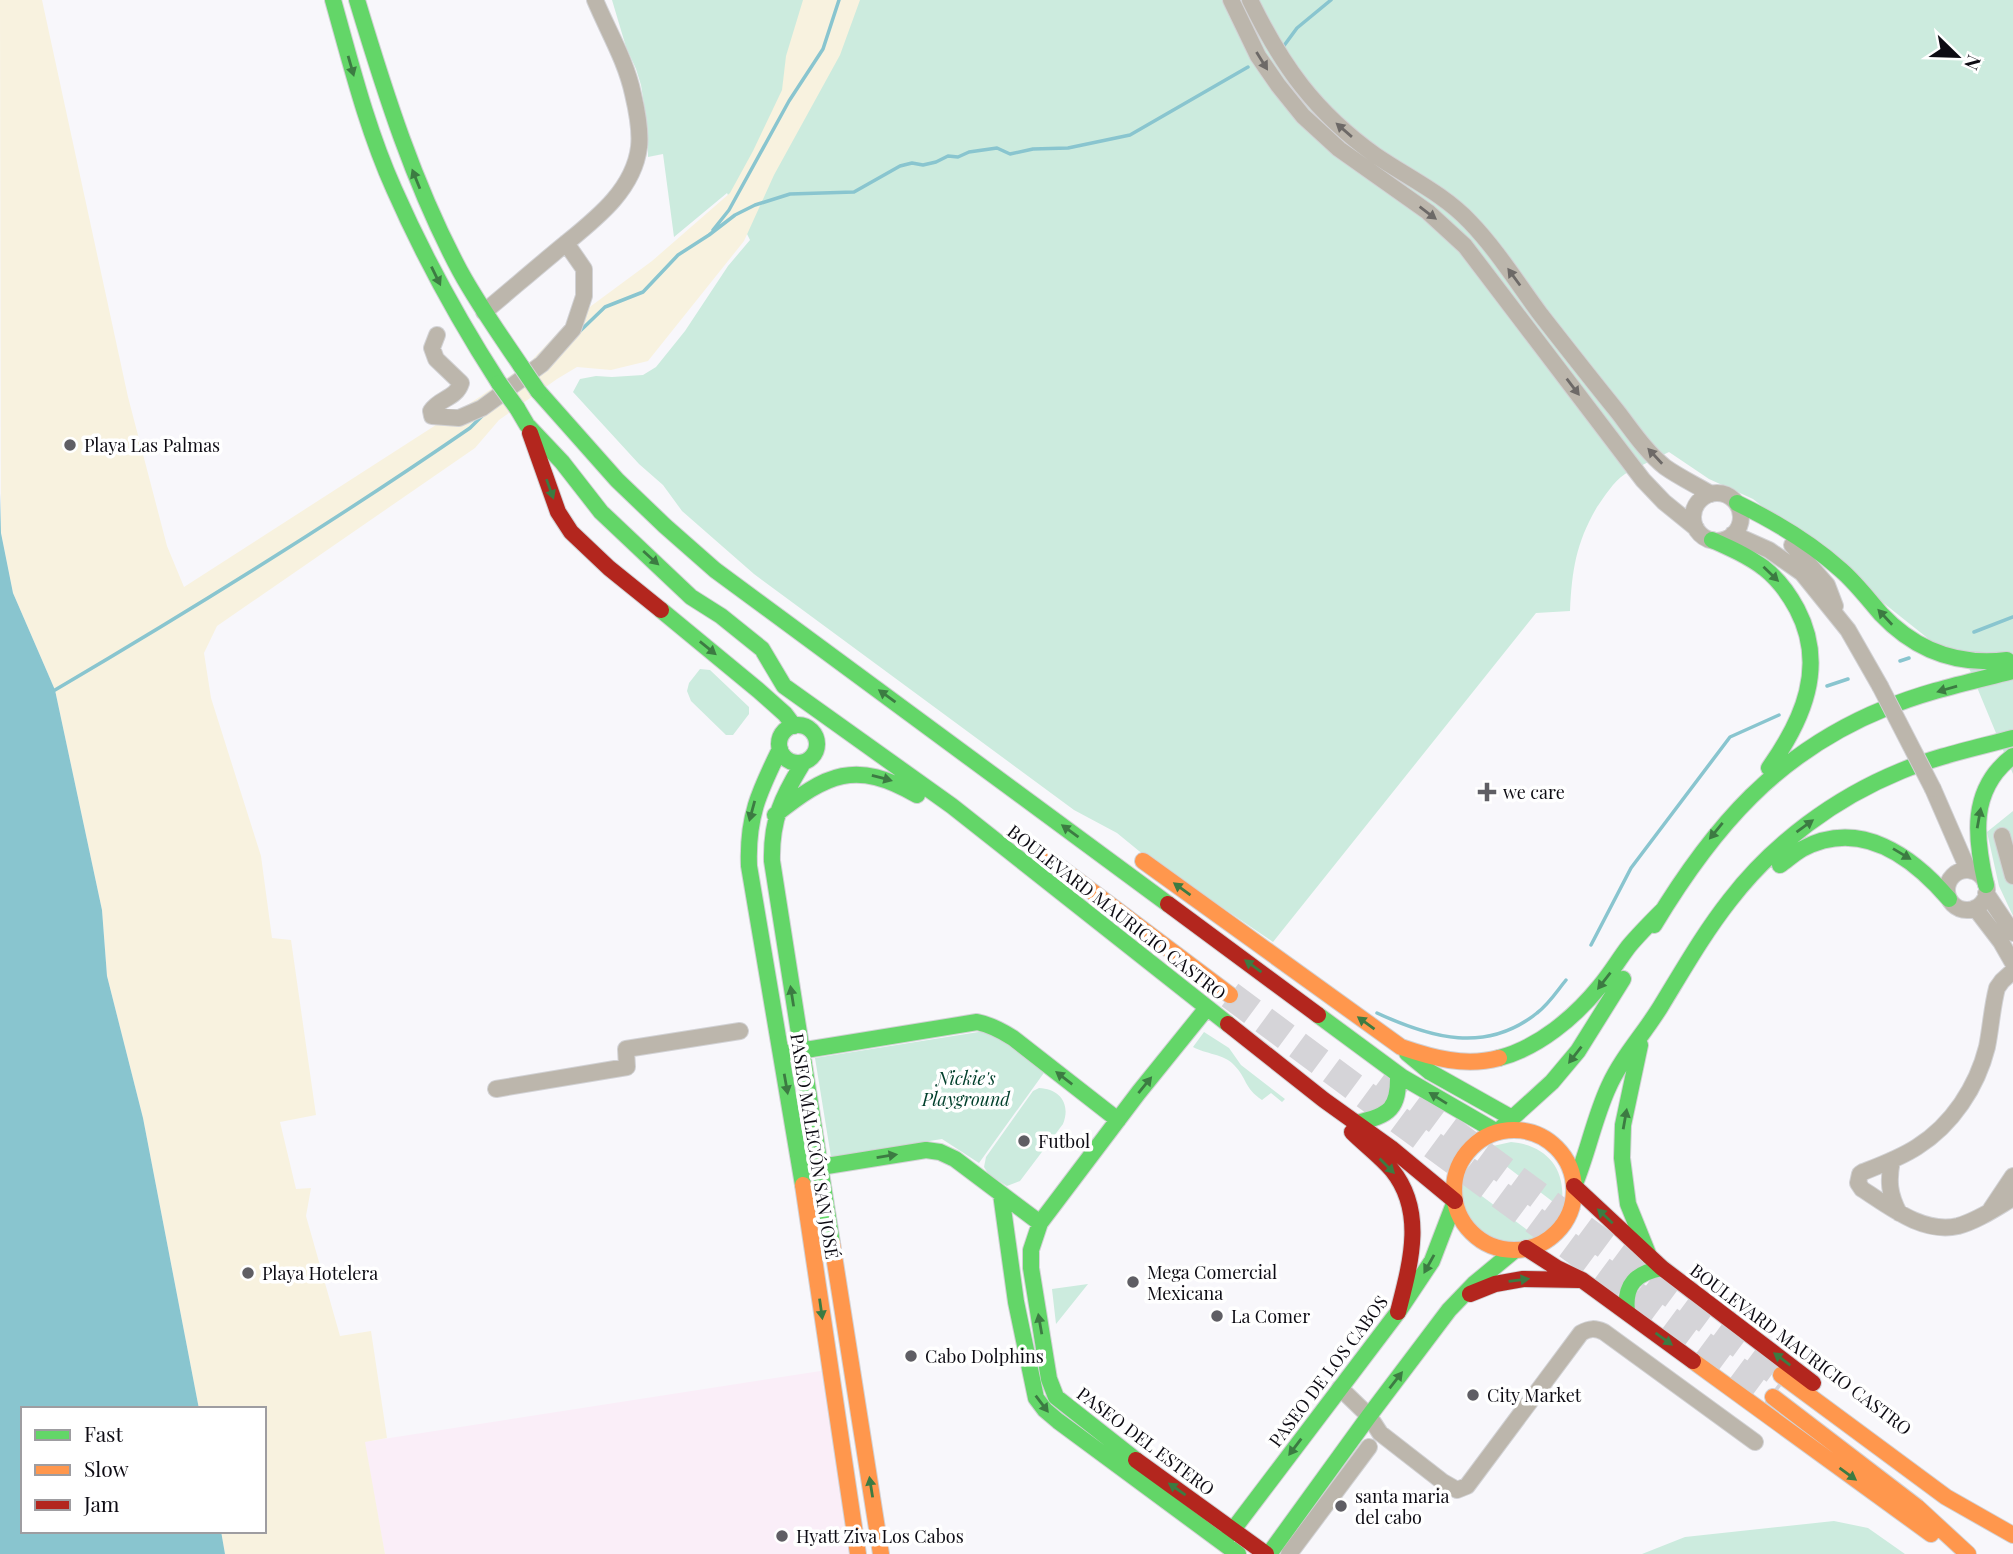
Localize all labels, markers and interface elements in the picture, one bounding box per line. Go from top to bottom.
north arrow [1922,21,1992,91]
one-way arrow [1255,51,1268,70]
text: N [1959,52,1988,75]
one-way arrow [347,56,357,77]
one-way arrow [1335,123,1352,138]
one-way arrow [411,168,422,189]
one-way arrow [1419,206,1437,220]
one-way arrow [431,266,442,286]
one-way arrow [1507,268,1521,286]
one-way arrow [1566,378,1580,396]
place label: Playa Las Palmas [84,433,220,457]
marker: Playa Las Palmas [62,437,78,453]
one-way arrow [1647,447,1663,465]
one-way arrow [544,479,555,500]
one-way arrow [642,550,659,566]
one-way arrow [1762,566,1779,583]
one-way arrow [1877,608,1893,626]
one-way arrow [699,640,716,655]
one-way arrow [1936,684,1958,695]
one-way arrow [877,689,896,703]
one-way arrow [872,774,893,784]
place label: we care [1503,780,1565,804]
marker: we care [1477,782,1497,802]
one-way arrow [746,800,757,822]
one-way arrow [1974,807,1985,829]
street label: BOULEVARD MAURICIO CASTRO [1003,819,1231,1005]
one-way arrow [1796,819,1815,833]
one-way arrow [1709,823,1724,840]
one-way arrow [1061,824,1079,838]
one-way arrow [1892,848,1911,860]
one-way arrow [1173,882,1191,896]
one-way arrow [1244,959,1262,973]
one-way arrow [1597,972,1611,990]
one-way arrow [786,985,797,1007]
one-way arrow [1358,1015,1376,1030]
street label: PASEO MALECÓN SAN JOSÉ [785,1031,845,1261]
one-way arrow [1567,1045,1582,1063]
park label: Nickie's Playground [921,1066,1011,1111]
one-way arrow [1055,1072,1073,1086]
one-way arrow [781,1073,792,1095]
one-way arrow [1137,1077,1152,1095]
one-way arrow [1428,1091,1448,1104]
one-way arrow [1620,1108,1631,1130]
place label: Futbol [1038,1129,1090,1153]
marker: Futbol [1016,1133,1032,1149]
one-way arrow [876,1150,898,1161]
one-way arrow [1378,1157,1395,1173]
one-way arrow [1597,1209,1614,1225]
one-way arrow [1423,1254,1435,1273]
street label: BOULEVARD MAURICIO CASTRO [1685,1258,1917,1440]
place label: Mega Comercial Mexicana [1147,1260,1277,1305]
place label: Playa Hotelera [262,1261,378,1285]
marker: Playa Hotelera [240,1265,256,1281]
marker: Mega Comercial Mexicana [1125,1274,1141,1290]
one-way arrow [1508,1275,1530,1286]
street label: PASEO DE LOS CABOS [1263,1290,1393,1452]
one-way arrow [816,1298,827,1320]
place label: La Comer [1231,1304,1310,1328]
marker: La Comer [1209,1308,1225,1324]
one-way arrow [1034,1313,1045,1335]
one-way arrow [1655,1332,1673,1346]
place label: Cabo Dolphins [925,1344,1044,1368]
marker: Cabo Dolphins [903,1348,919,1364]
one-way arrow [1773,1353,1791,1367]
one-way arrow [1389,1372,1404,1390]
street label: PASEO DEL ESTERO [1072,1381,1220,1501]
place label: City Market [1487,1383,1582,1407]
marker: City Market [1465,1387,1481,1403]
one-way arrow [1035,1395,1049,1413]
legend [21,1407,266,1533]
text: Fast [84,1419,123,1447]
one-way arrow [1288,1438,1302,1456]
text: Slow [84,1454,129,1482]
one-way arrow [1839,1466,1857,1480]
one-way arrow [865,1475,876,1497]
one-way arrow [1168,1483,1186,1497]
place label: santa maria del cabo [1355,1484,1450,1529]
text: Jam [83,1489,120,1517]
marker: santa maria del cabo [1333,1498,1349,1514]
place label: Hyatt Ziva Los Cabos [796,1524,964,1548]
marker: Hyatt Ziva Los Cabos [774,1528,790,1544]

